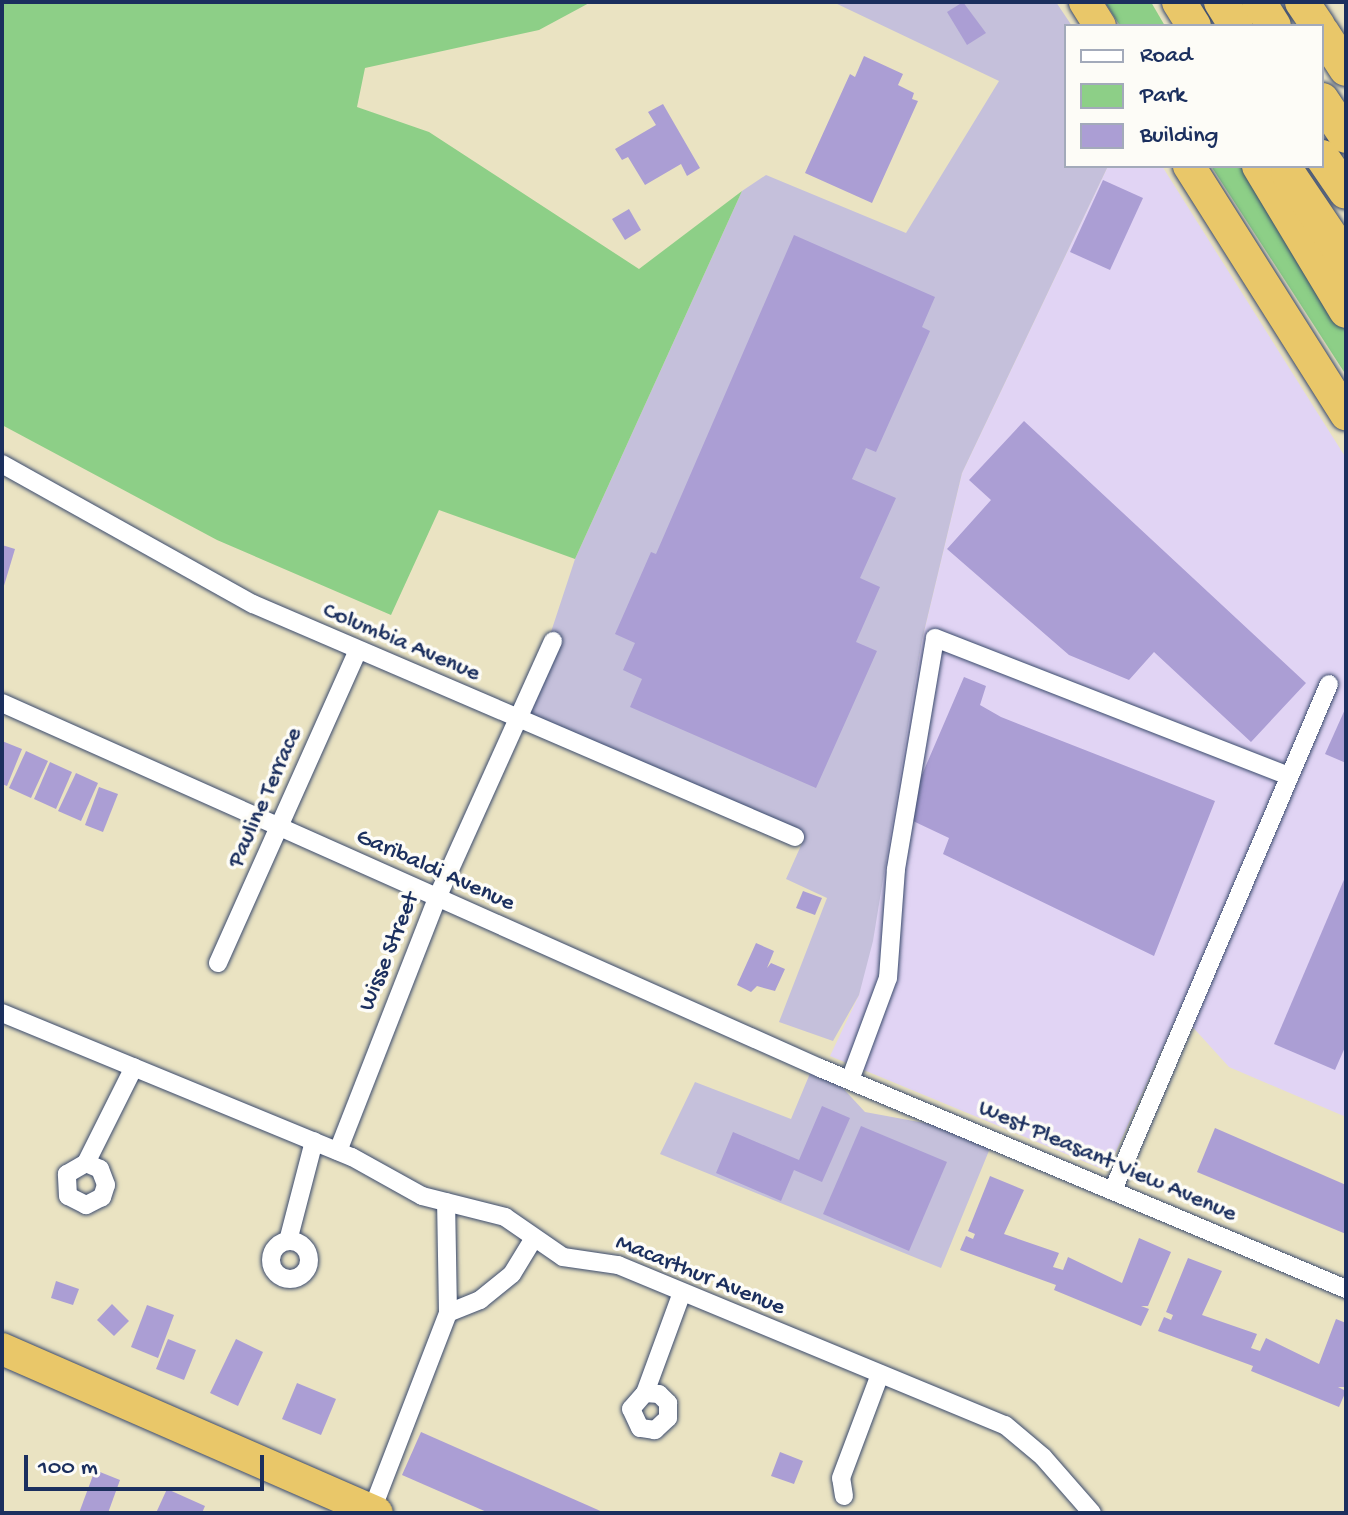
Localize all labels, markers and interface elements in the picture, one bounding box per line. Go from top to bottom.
legend [1064,24,1324,168]
text: Road [1140,42,1192,71]
text: Park [1140,82,1186,111]
text: Building [1140,122,1218,151]
street label: Columbia Avenue [318,597,484,689]
street label: Pauline Terrace [222,724,310,872]
street label: Garibaldi Avenue [351,823,519,919]
street label: Wisse Street [353,888,427,1016]
street label: West Pleasant View Avenue [974,1094,1240,1230]
street label: Macarthur Avenue [611,1229,789,1323]
scale bar [28,1439,268,1489]
text: 100 m [38,1454,98,1483]

